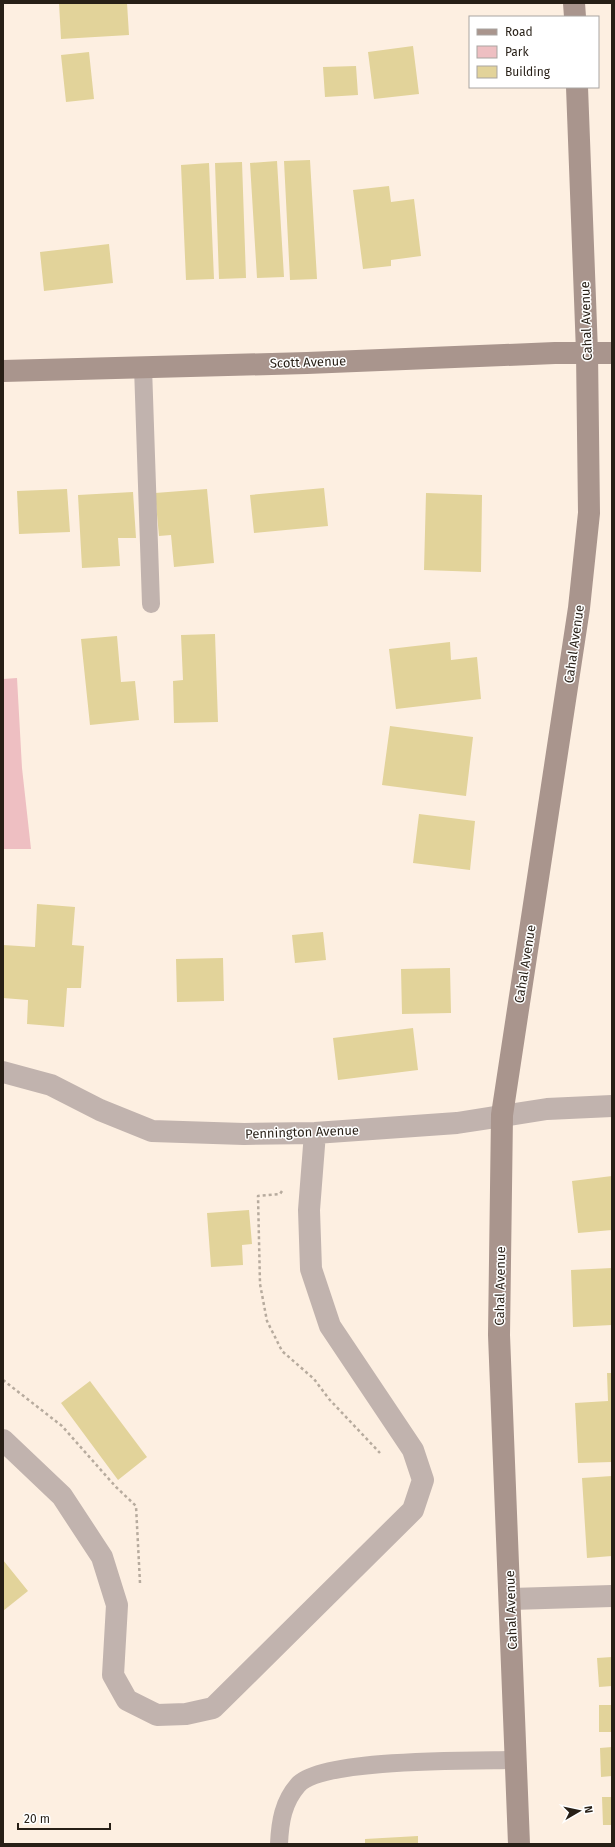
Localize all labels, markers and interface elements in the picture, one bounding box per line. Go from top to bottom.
legend [469,16,599,88]
text: Road [505,25,533,39]
text: Park [505,45,529,59]
text: Building [505,65,551,79]
street label: Cahal Avenue [577,281,595,361]
street label: Scott Avenue [269,353,347,371]
street label: Cahal Avenue [561,604,587,684]
street label: Cahal Avenue [511,924,539,1004]
street label: Pennington Avenue [245,1123,359,1141]
street label: Cahal Avenue [492,1246,508,1326]
street label: Cahal Avenue [502,1570,520,1650]
north arrow [559,1791,599,1831]
scale bar [18,1805,110,1831]
text: N [581,1805,595,1814]
text: 20 m [24,1812,50,1826]

